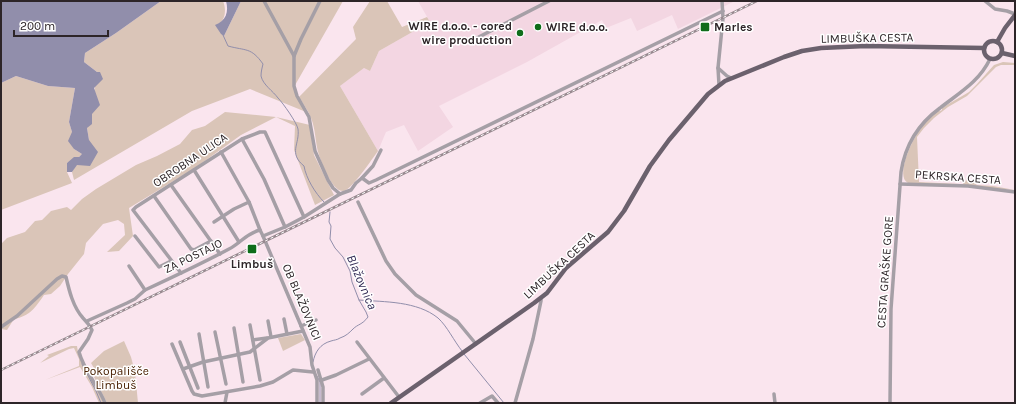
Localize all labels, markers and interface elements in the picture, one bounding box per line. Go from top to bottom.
scale bar [14,12,108,38]
text: 200 m [20,19,55,33]
place label: WIRE d.o.o. - cored wire production [408,19,512,47]
place label: WIRE d.o.o. [546,20,608,34]
place label: Marles [714,20,753,34]
marker: Marles [699,21,711,33]
marker: WIRE d.o.o. [533,22,543,32]
marker: WIRE d.o.o. - cored wire production [515,28,525,38]
street label: LIMBUŠKA CESTA [821,29,913,46]
street label: OBROBNA ULICA [150,130,230,190]
street label: PEKRSKA CESTA [915,167,1002,187]
street label: CESTA GRAŠKE GORE [873,215,896,328]
street label: LIMBUŠKA CESTA [520,228,598,302]
street label: ZA POSTAJO [161,236,225,276]
marker: Limbuš [246,243,258,255]
water label: Blažovnica [344,252,380,312]
place label: Limbuš [231,257,273,271]
street label: OB BLAŽOVNICI [280,261,325,342]
park label: Pokopališče Limbuš [83,364,149,392]

